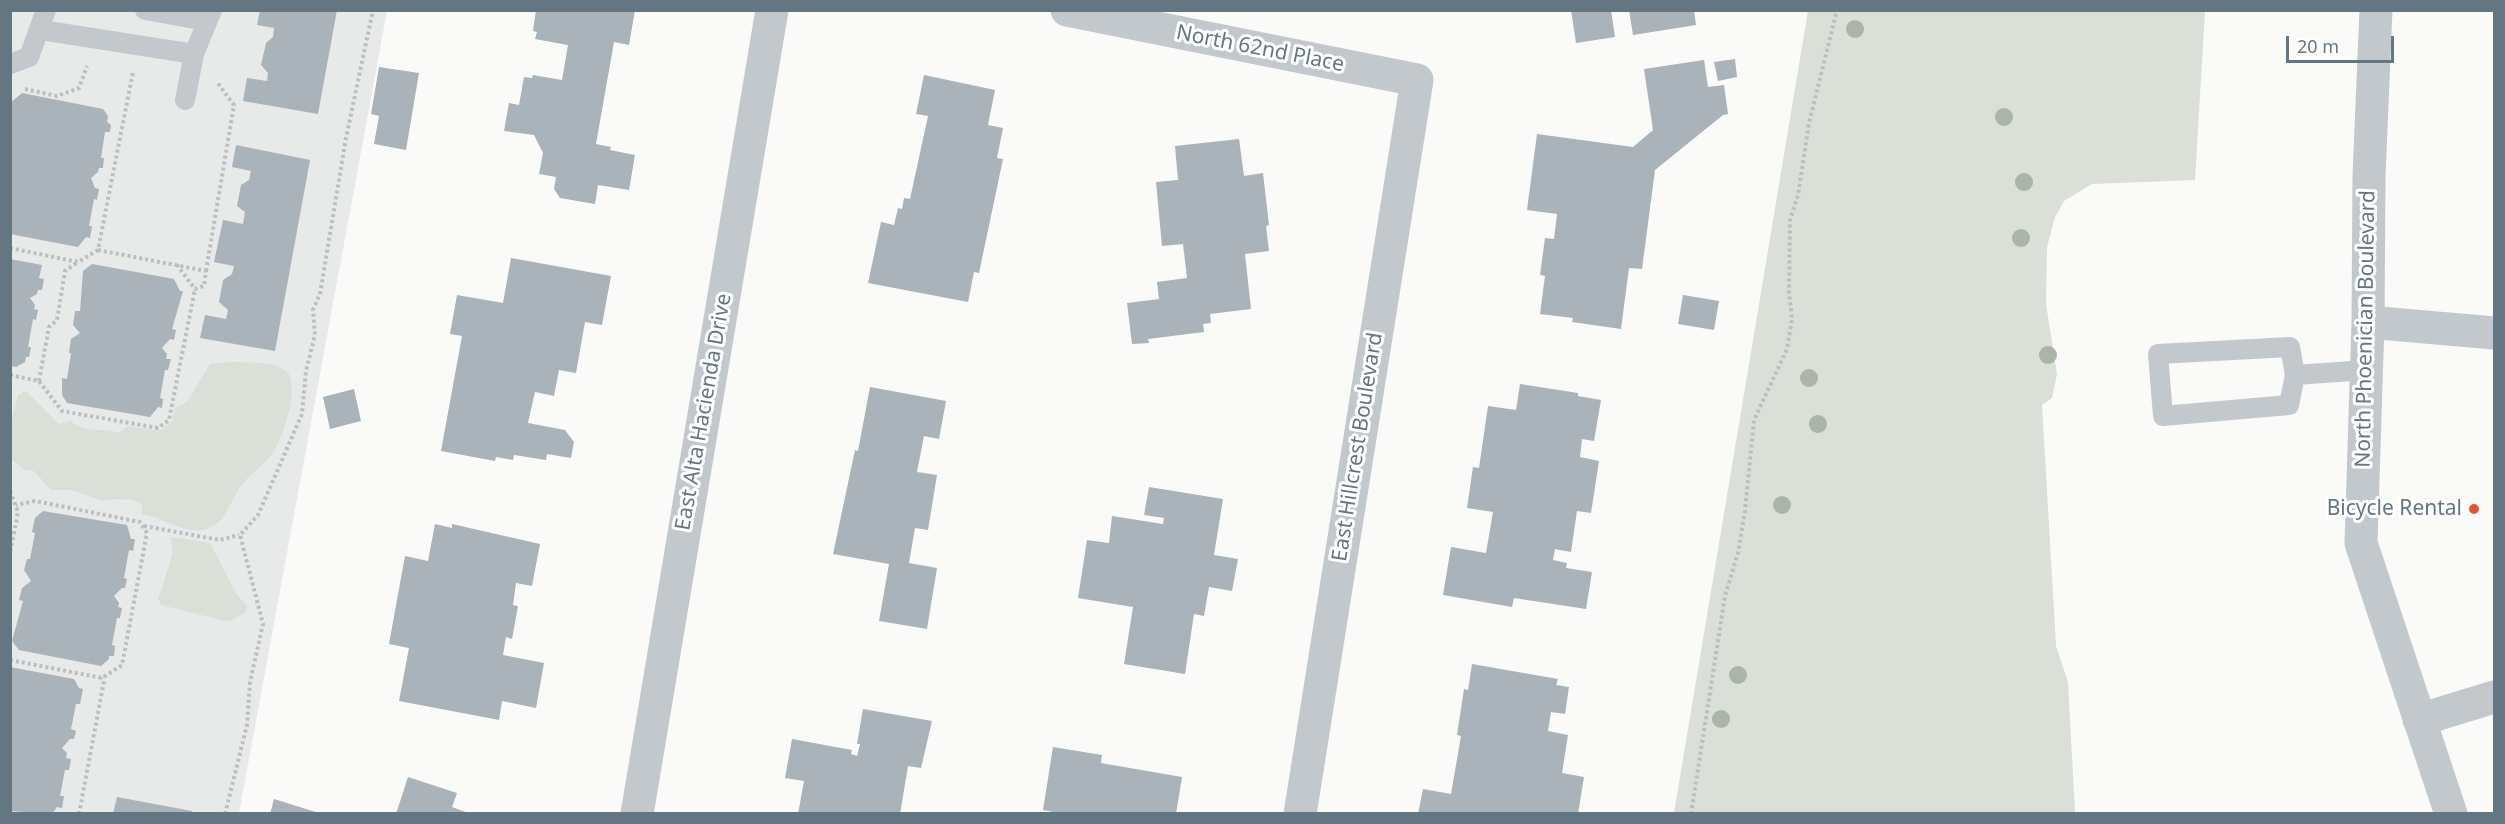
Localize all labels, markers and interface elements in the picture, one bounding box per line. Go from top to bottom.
street label: North 62nd Place [1174,20,1346,78]
scale bar [2289,24,2397,62]
text: 20 m [2297,34,2339,58]
street label: North Phoenician Boulevard [2351,190,2381,468]
street label: East Alta Hacienda Drive [671,292,737,532]
street label: East Hillcrest Boulevard [1327,331,1389,563]
place label: Bicycle Rental [2327,496,2462,522]
marker: Bicycle Rental [2467,502,2481,516]

